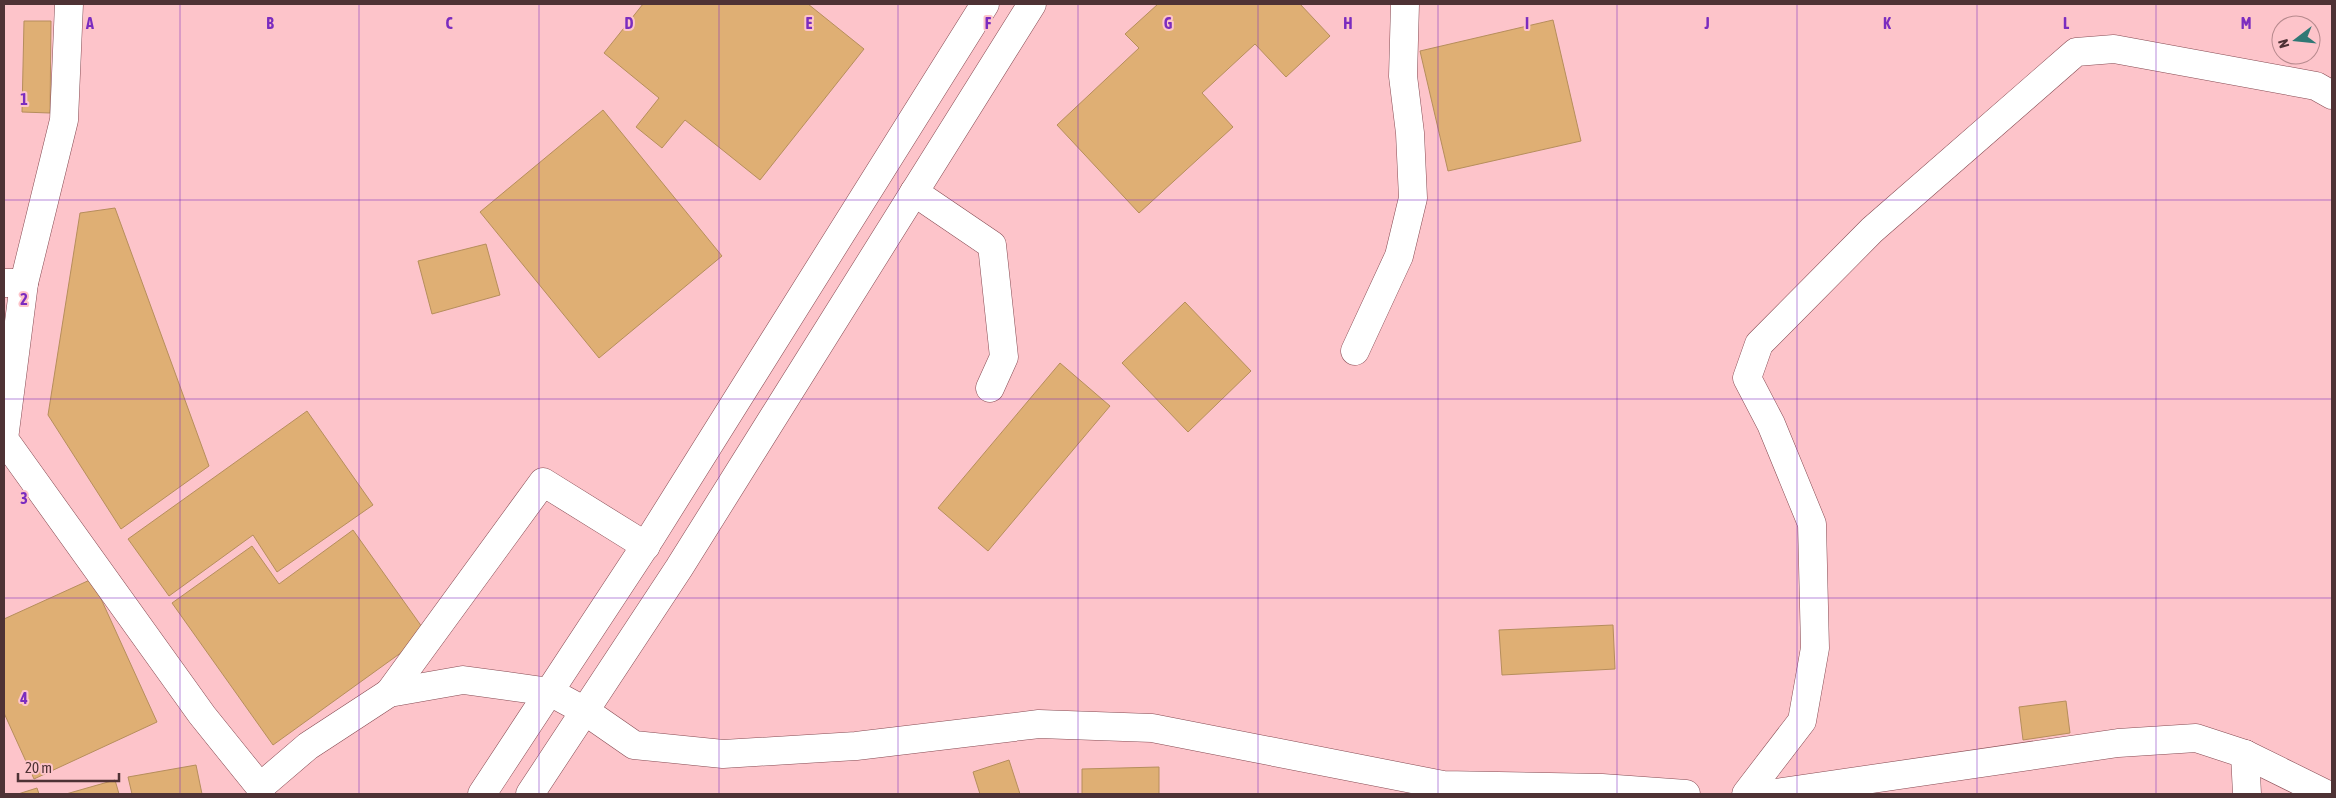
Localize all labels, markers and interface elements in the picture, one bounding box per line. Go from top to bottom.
text: A [85,14,94,32]
text: B [266,14,274,32]
text: C [445,14,453,32]
text: D [625,14,634,32]
text: E [806,14,813,32]
text: F [985,14,992,32]
text: G [1164,14,1173,32]
text: H [1343,14,1353,32]
text: I [1525,14,1529,32]
text: J [1703,14,1710,32]
text: K [1883,14,1891,32]
text: L [2063,14,2070,32]
text: M [2241,14,2251,32]
north arrow [2271,15,2321,65]
text: N [2275,37,2292,50]
text: 1 [20,90,28,108]
text: 2 [20,290,28,308]
text: 3 [20,489,28,507]
text: 4 [19,689,28,707]
scale bar [18,750,119,782]
text: 20 m [25,759,52,776]

